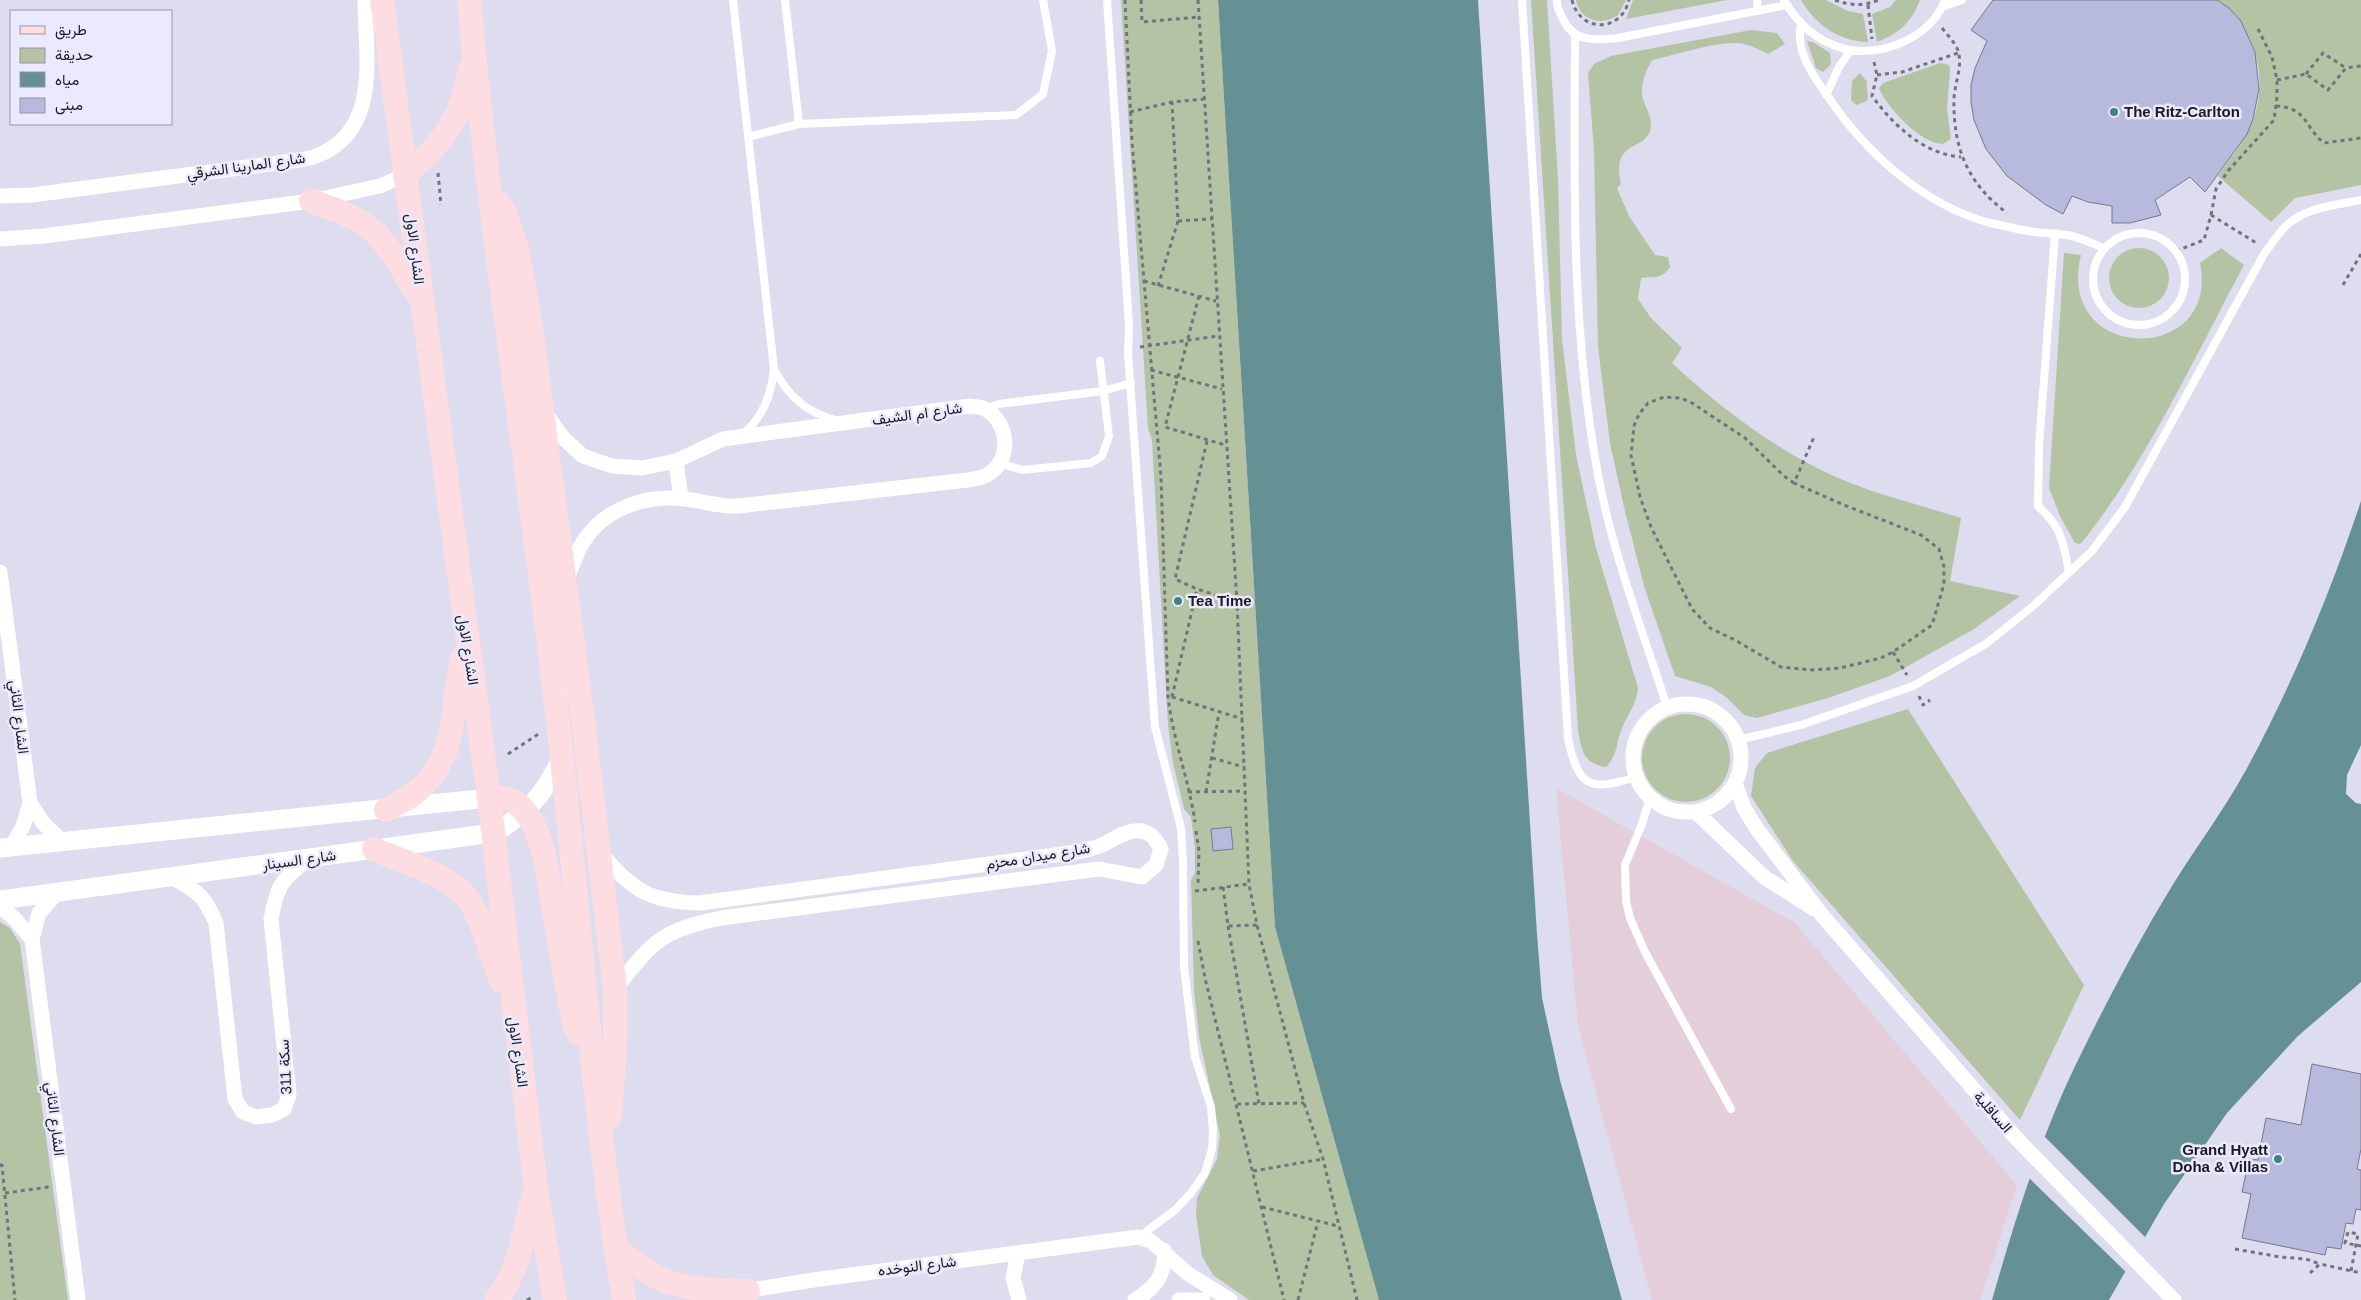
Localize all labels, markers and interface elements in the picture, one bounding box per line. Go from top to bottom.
legend [10,10,172,125]
text: طريق [55,21,87,40]
text: حديقة [55,46,93,64]
text: مياه [55,71,79,89]
text: مبنى [55,96,83,115]
place label: The Ritz-Carlton [2124,103,2240,120]
marker: The Ritz-Carlton [2108,106,2120,118]
street label: شارع المارينا الشرقي [186,149,307,187]
street label: الشارع الاول [400,213,428,286]
street label: شارع ام الشيف [871,399,964,431]
place label: Tea Time [1188,592,1252,609]
marker: Tea Time [1172,595,1184,607]
street label: الشارع الاول [452,613,482,687]
street label: الشارع الثاني [2,679,32,756]
street label: شارع ميدان محزم [985,839,1092,875]
street label: شارع السينار [260,846,338,876]
street label: الشارع الاول [502,1015,532,1089]
street label: سكة 311 [275,1039,294,1095]
street label: الشارع الثاني [38,1081,68,1158]
street label: السافلية [1970,1088,2016,1136]
place label: Grand Hyatt Doha & Villas [2172,1141,2268,1175]
marker: Grand Hyatt Doha & Villas [2272,1153,2284,1165]
street label: شارع النوخده [877,1252,958,1282]

